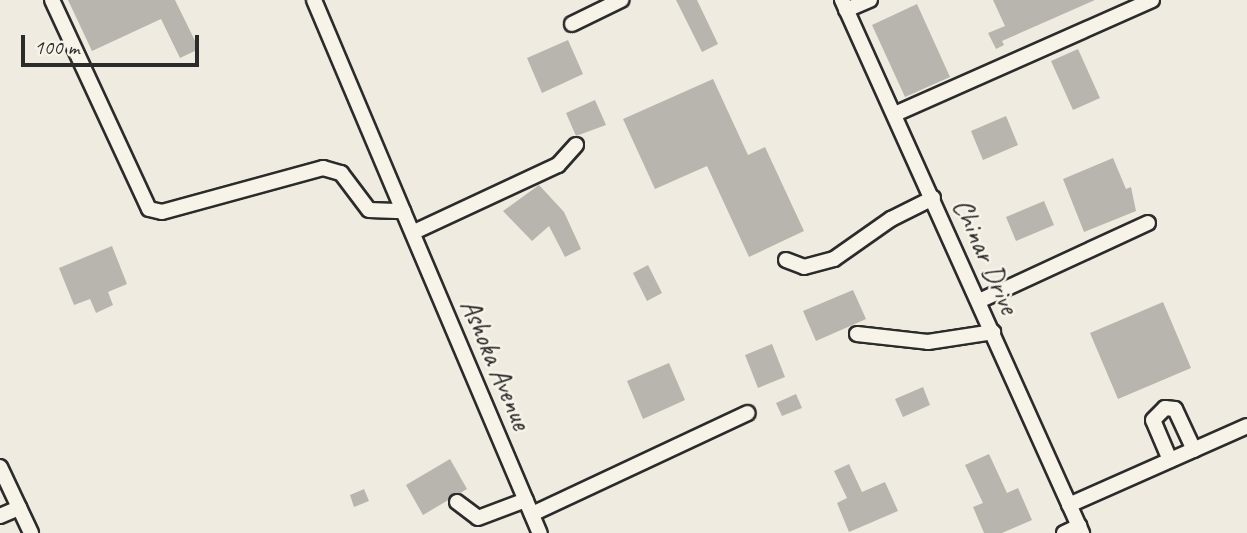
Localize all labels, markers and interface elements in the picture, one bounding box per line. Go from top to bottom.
scale bar [24,21,203,65]
text: 100 m [34,34,79,60]
street label: Chinar Drive [946,193,1026,319]
street label: Ashoka Avenue [453,294,539,434]

